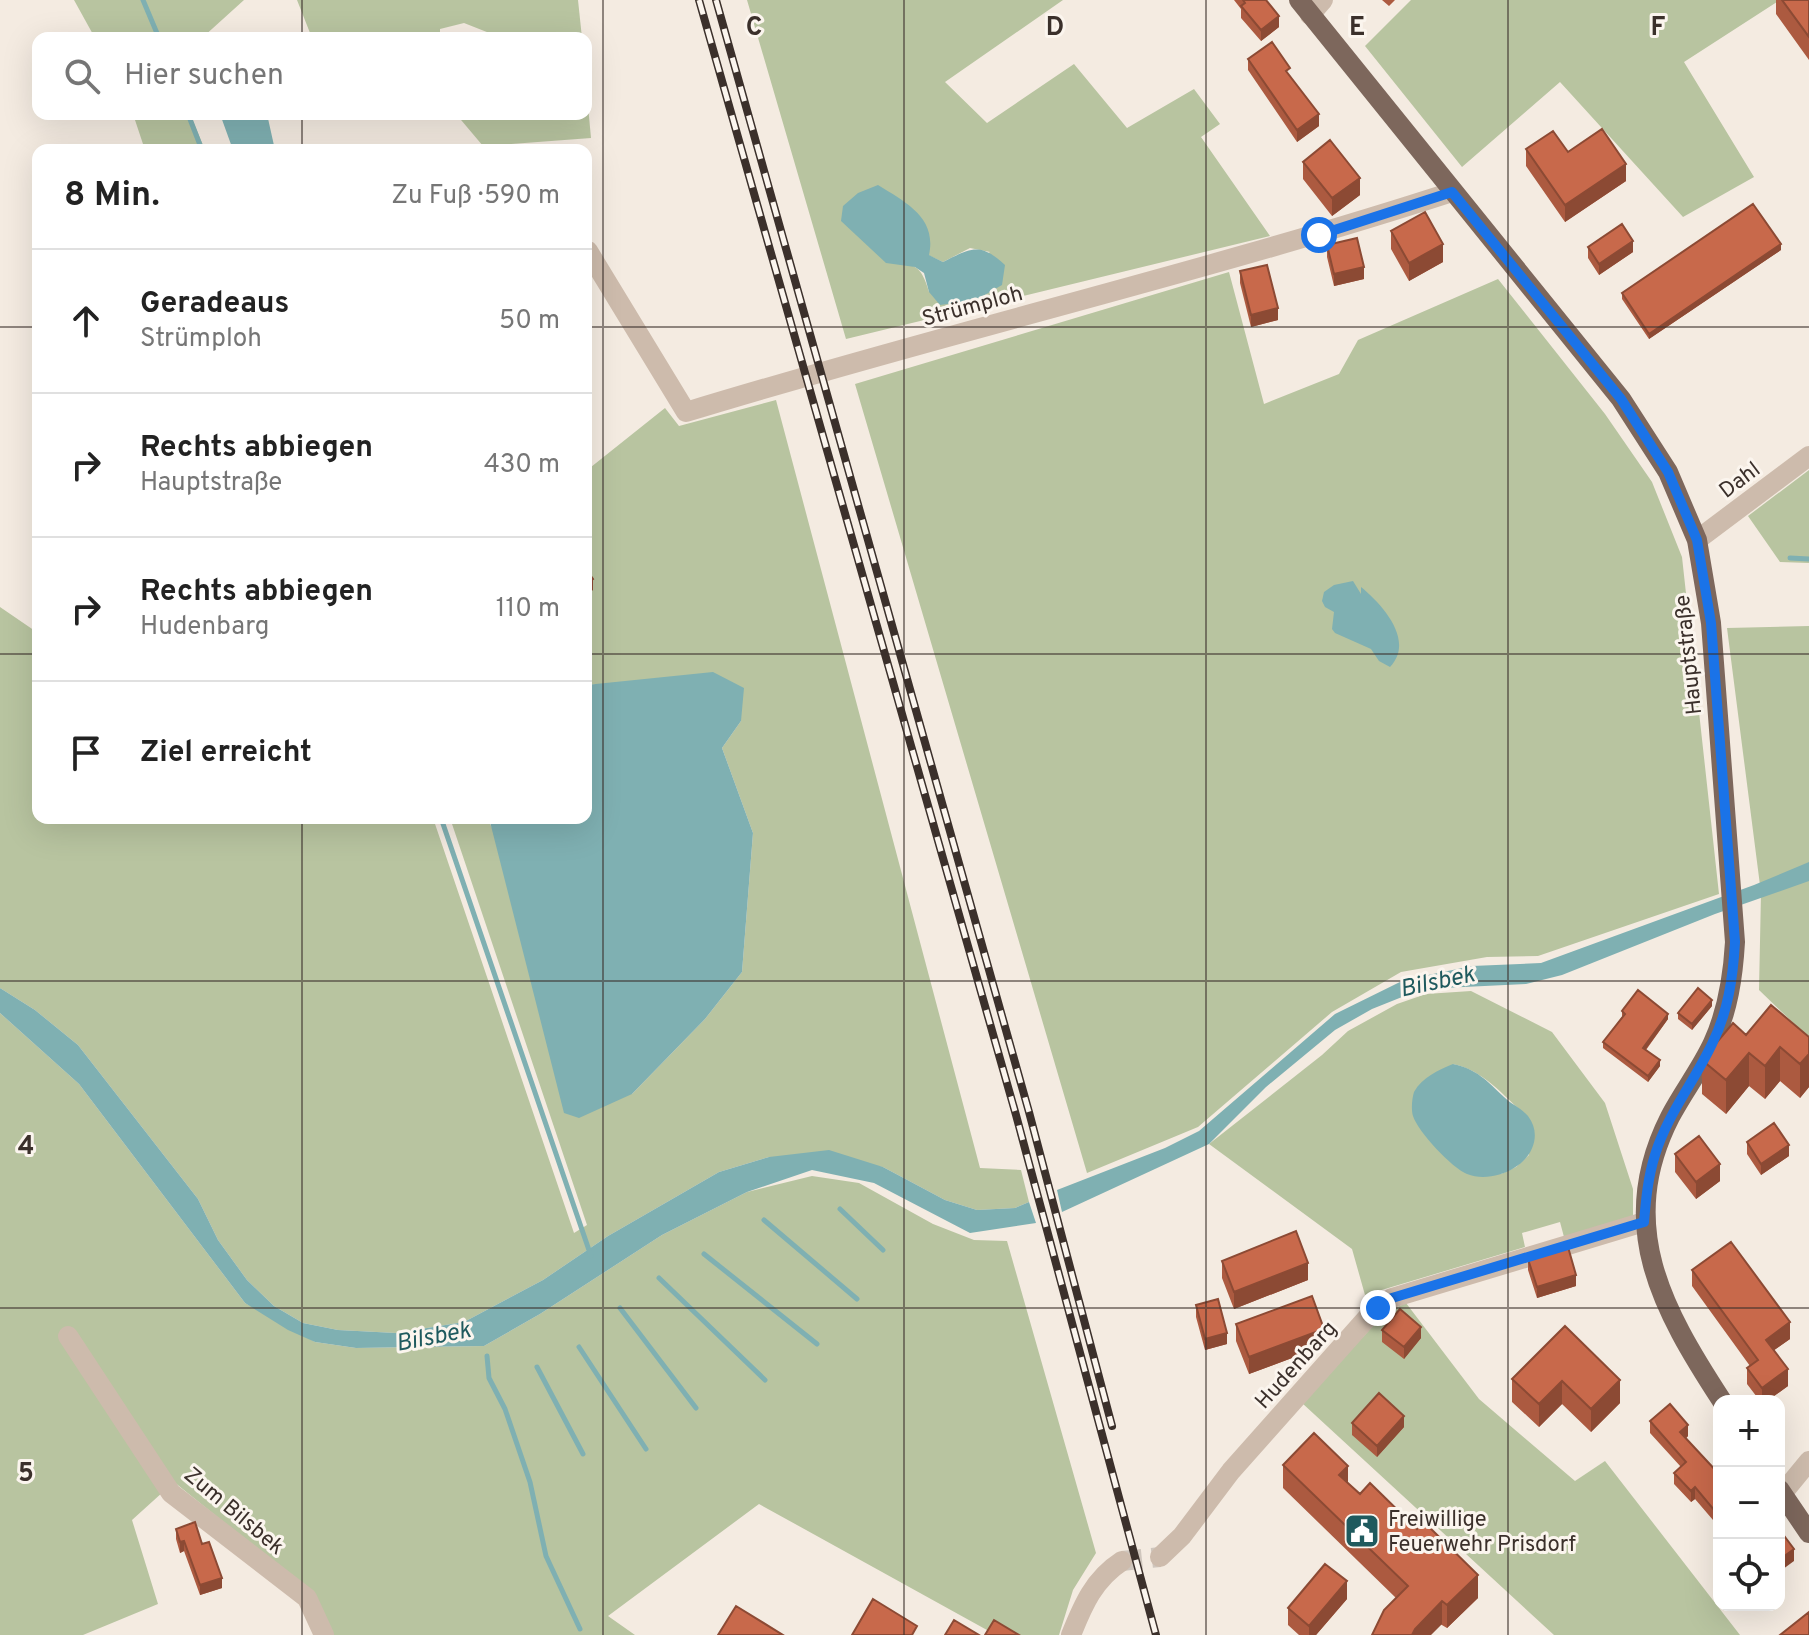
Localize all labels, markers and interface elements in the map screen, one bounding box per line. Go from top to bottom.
text: C [746,12,762,45]
text: D [1046,12,1064,45]
text: E [1349,12,1365,45]
text: F [1651,12,1666,45]
search box [32,32,592,120]
icon: search [60,54,104,98]
text: Hier suchen [124,58,284,95]
text: 8 Min. [64,175,160,218]
text: Zu Fuß · 590 m [391,180,560,213]
route start [1301,217,1337,253]
street label: Strümploh [919,281,1026,334]
text: Geradeaus [140,286,289,323]
icon: ahead [64,299,108,343]
text: 50 m [499,305,560,338]
text: Strümploh [140,323,262,356]
text: Rechts abbiegen [140,430,373,467]
icon: right [64,443,108,487]
text: 430 m [484,449,560,482]
street label: Dahl [1715,457,1766,505]
text: Hauptstraße [140,467,282,500]
text: Rechts abbiegen [140,574,373,611]
icon: right [64,587,108,631]
text: 110 m [496,593,560,626]
street label: Hauptstraße [1670,593,1709,716]
text: Hudenbarg [140,611,269,644]
icon: arrive [64,731,108,775]
text: Ziel erreicht [140,735,312,772]
water label: Bilsbek [1397,960,1478,1005]
text: 4 [18,1131,34,1164]
route end [1360,1290,1396,1326]
water label: Bilsbek [393,1316,474,1360]
street label: Hudenbarg [1250,1316,1343,1415]
map controls [1713,1395,1785,1611]
button: + [1713,1395,1785,1467]
text: 5 [18,1458,34,1491]
street label: Zum Bilsbek [178,1462,289,1562]
button: − [1713,1467,1785,1539]
place label: Freiwillige Feuerwehr Prisdorf [1388,1507,1576,1559]
public building icon: Freiwillige Feuerwehr Prisdorf [1343,1512,1381,1550]
button: locate [1713,1539,1785,1611]

